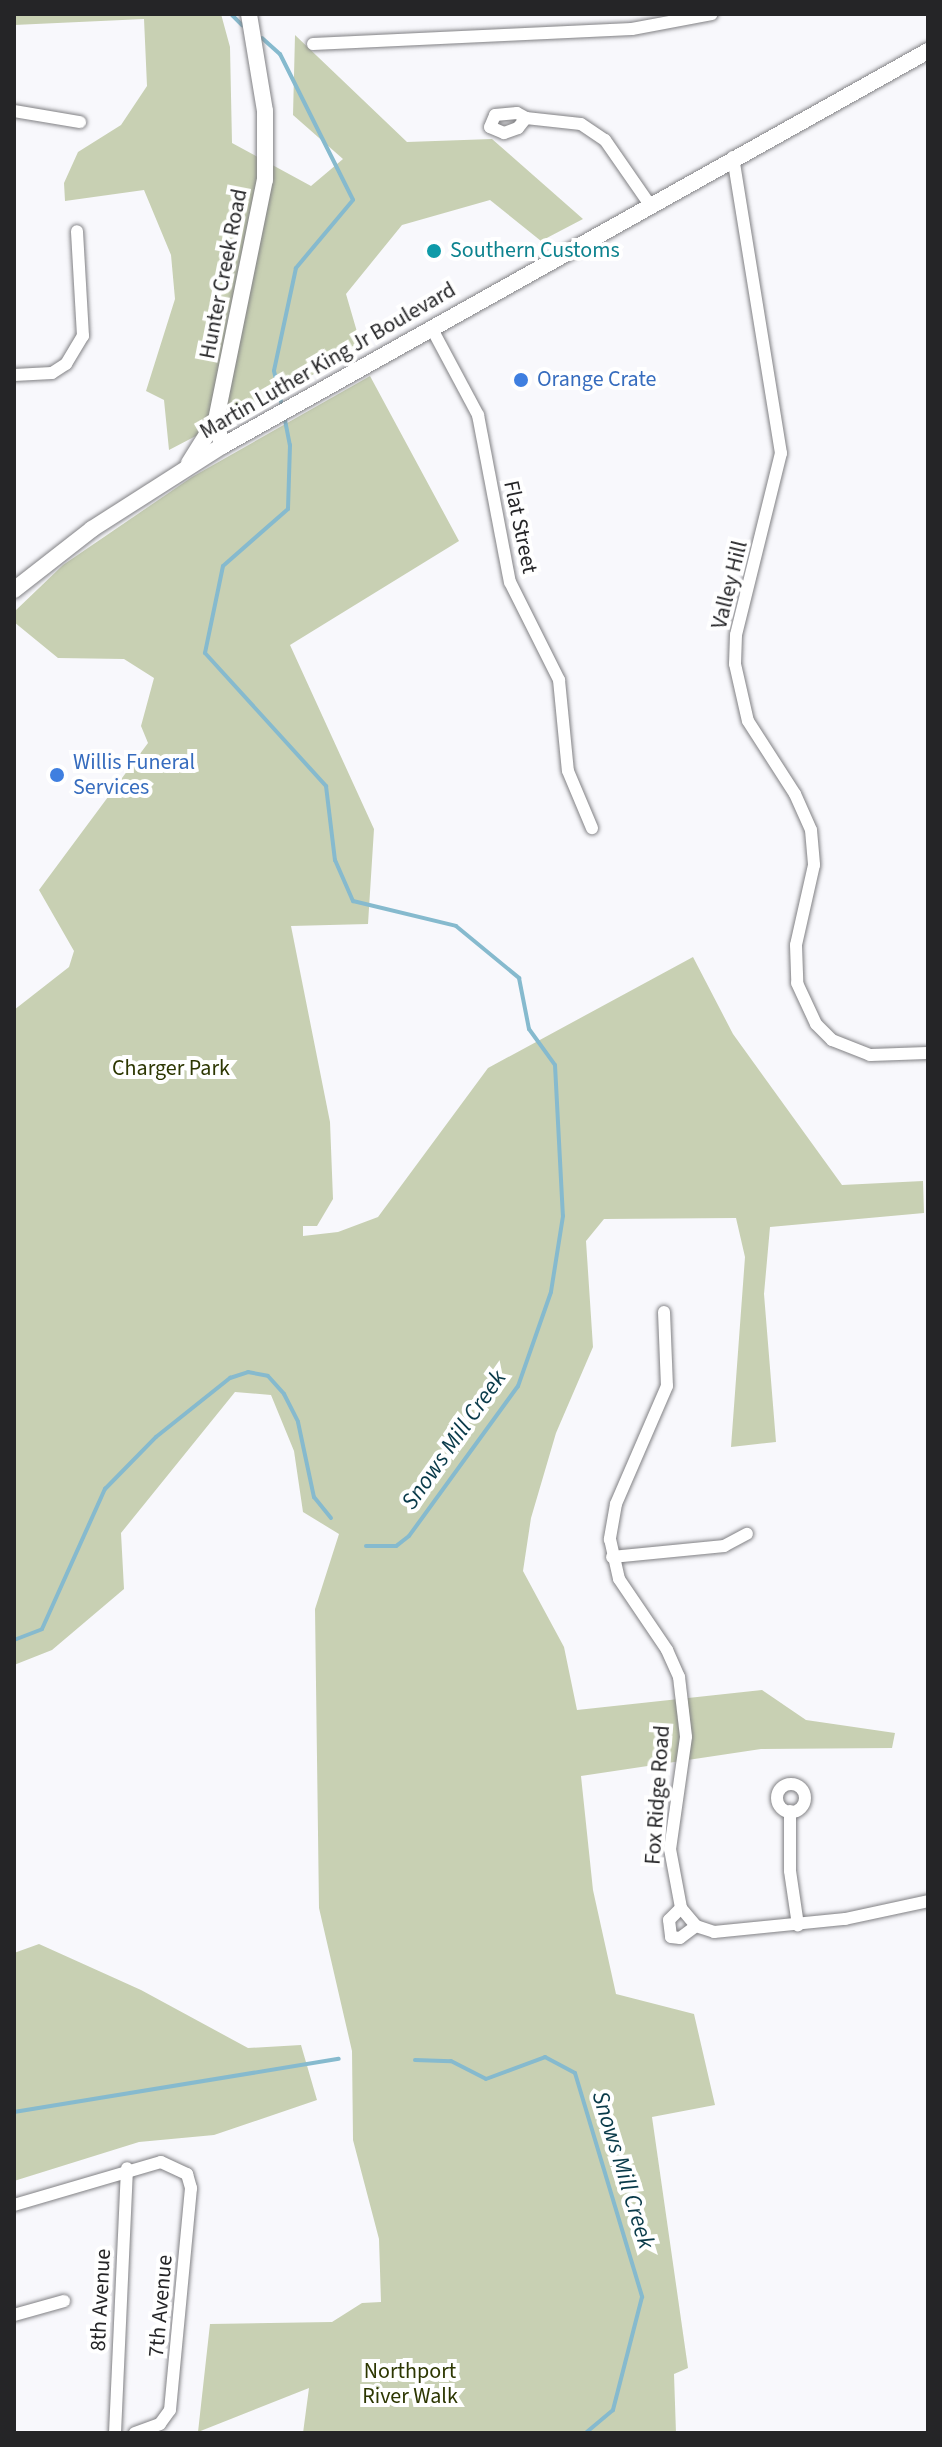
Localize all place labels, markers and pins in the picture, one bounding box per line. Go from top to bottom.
place label: Southern Customs [450,238,620,264]
marker: Southern Customs [425,242,443,260]
place label: Orange Crate [537,367,656,393]
marker: Orange Crate [512,371,530,389]
place label: Willis Funeral Services [73,749,195,800]
marker: Willis Funeral Services [48,766,66,784]

